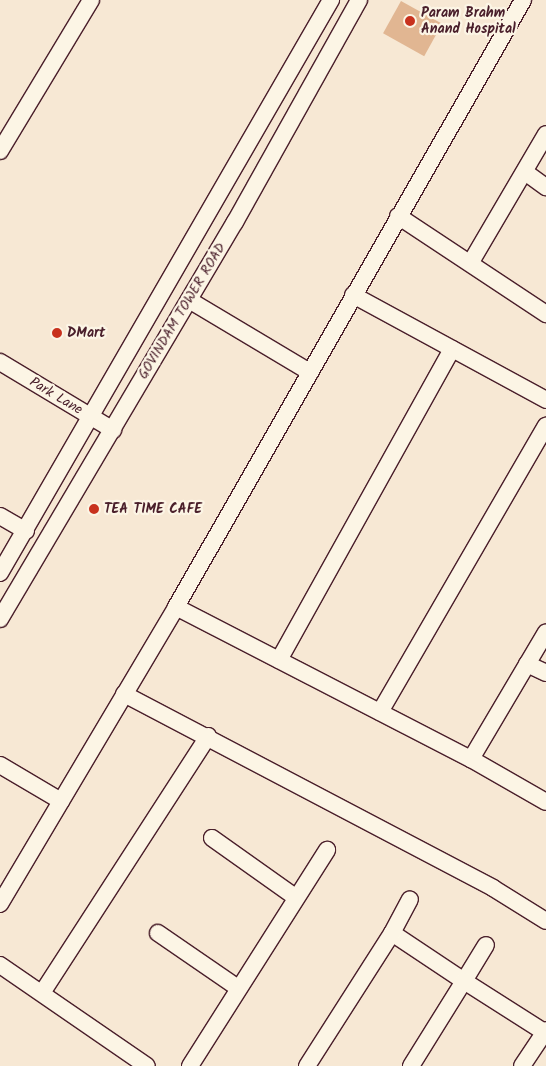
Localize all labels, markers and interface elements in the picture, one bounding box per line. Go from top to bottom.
place label: Param Brahm Anand Hospital [421,5,516,38]
marker: Param Brahm Anand Hospital [403,14,417,28]
street label: GOVINDAM TOWER ROAD [135,240,229,382]
place label: DMart [67,325,105,341]
marker: DMart [51,327,63,339]
street label: Park Lane [26,374,86,418]
place label: TEA TIME CAFE [104,501,202,517]
marker: TEA TIME CAFE [88,503,100,515]

